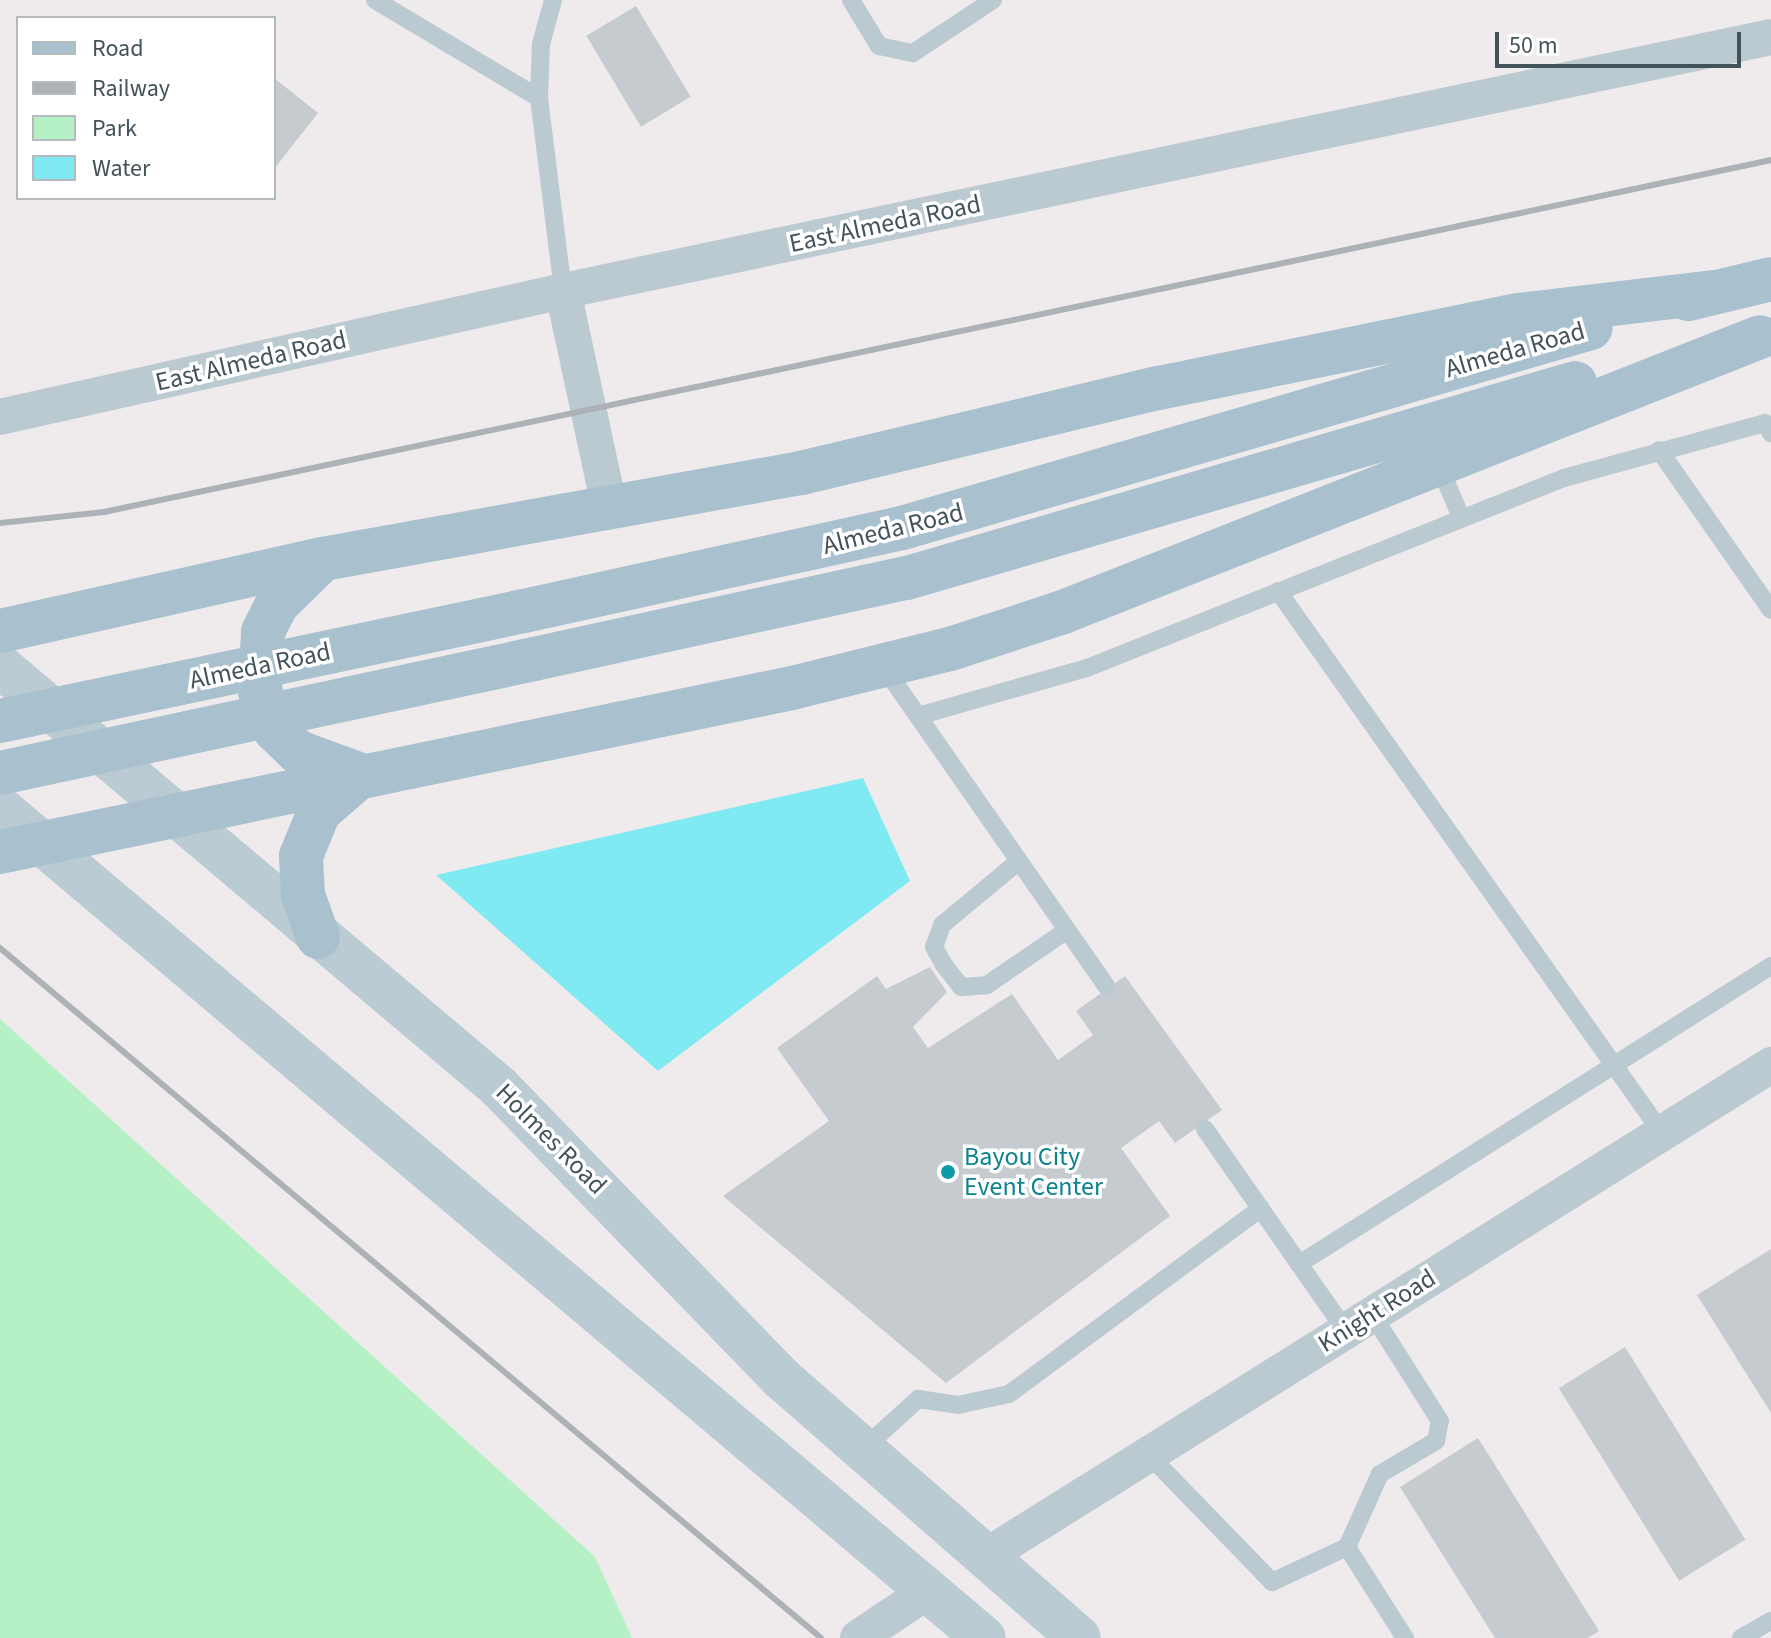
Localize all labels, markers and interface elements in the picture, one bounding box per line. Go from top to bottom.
legend [16,16,276,200]
scale bar [1499,16,1745,66]
text: 50 m [1509,28,1558,63]
text: Road [92,31,144,66]
text: Railway [92,71,170,106]
text: Park [92,111,137,146]
text: Water [92,151,150,186]
street label: East Almeda Road [786,188,984,260]
street label: Almeda Road [1442,315,1588,385]
street label: East Almeda Road [153,324,349,398]
street label: Almeda Road [819,496,967,562]
street label: Almeda Road [186,636,334,696]
street label: Holmes Road [489,1077,613,1201]
place label: Bayou City Event Center [964,1141,1103,1202]
marker: Bayou City Event Center [939,1163,957,1181]
street label: Knight Road [1312,1263,1442,1359]

